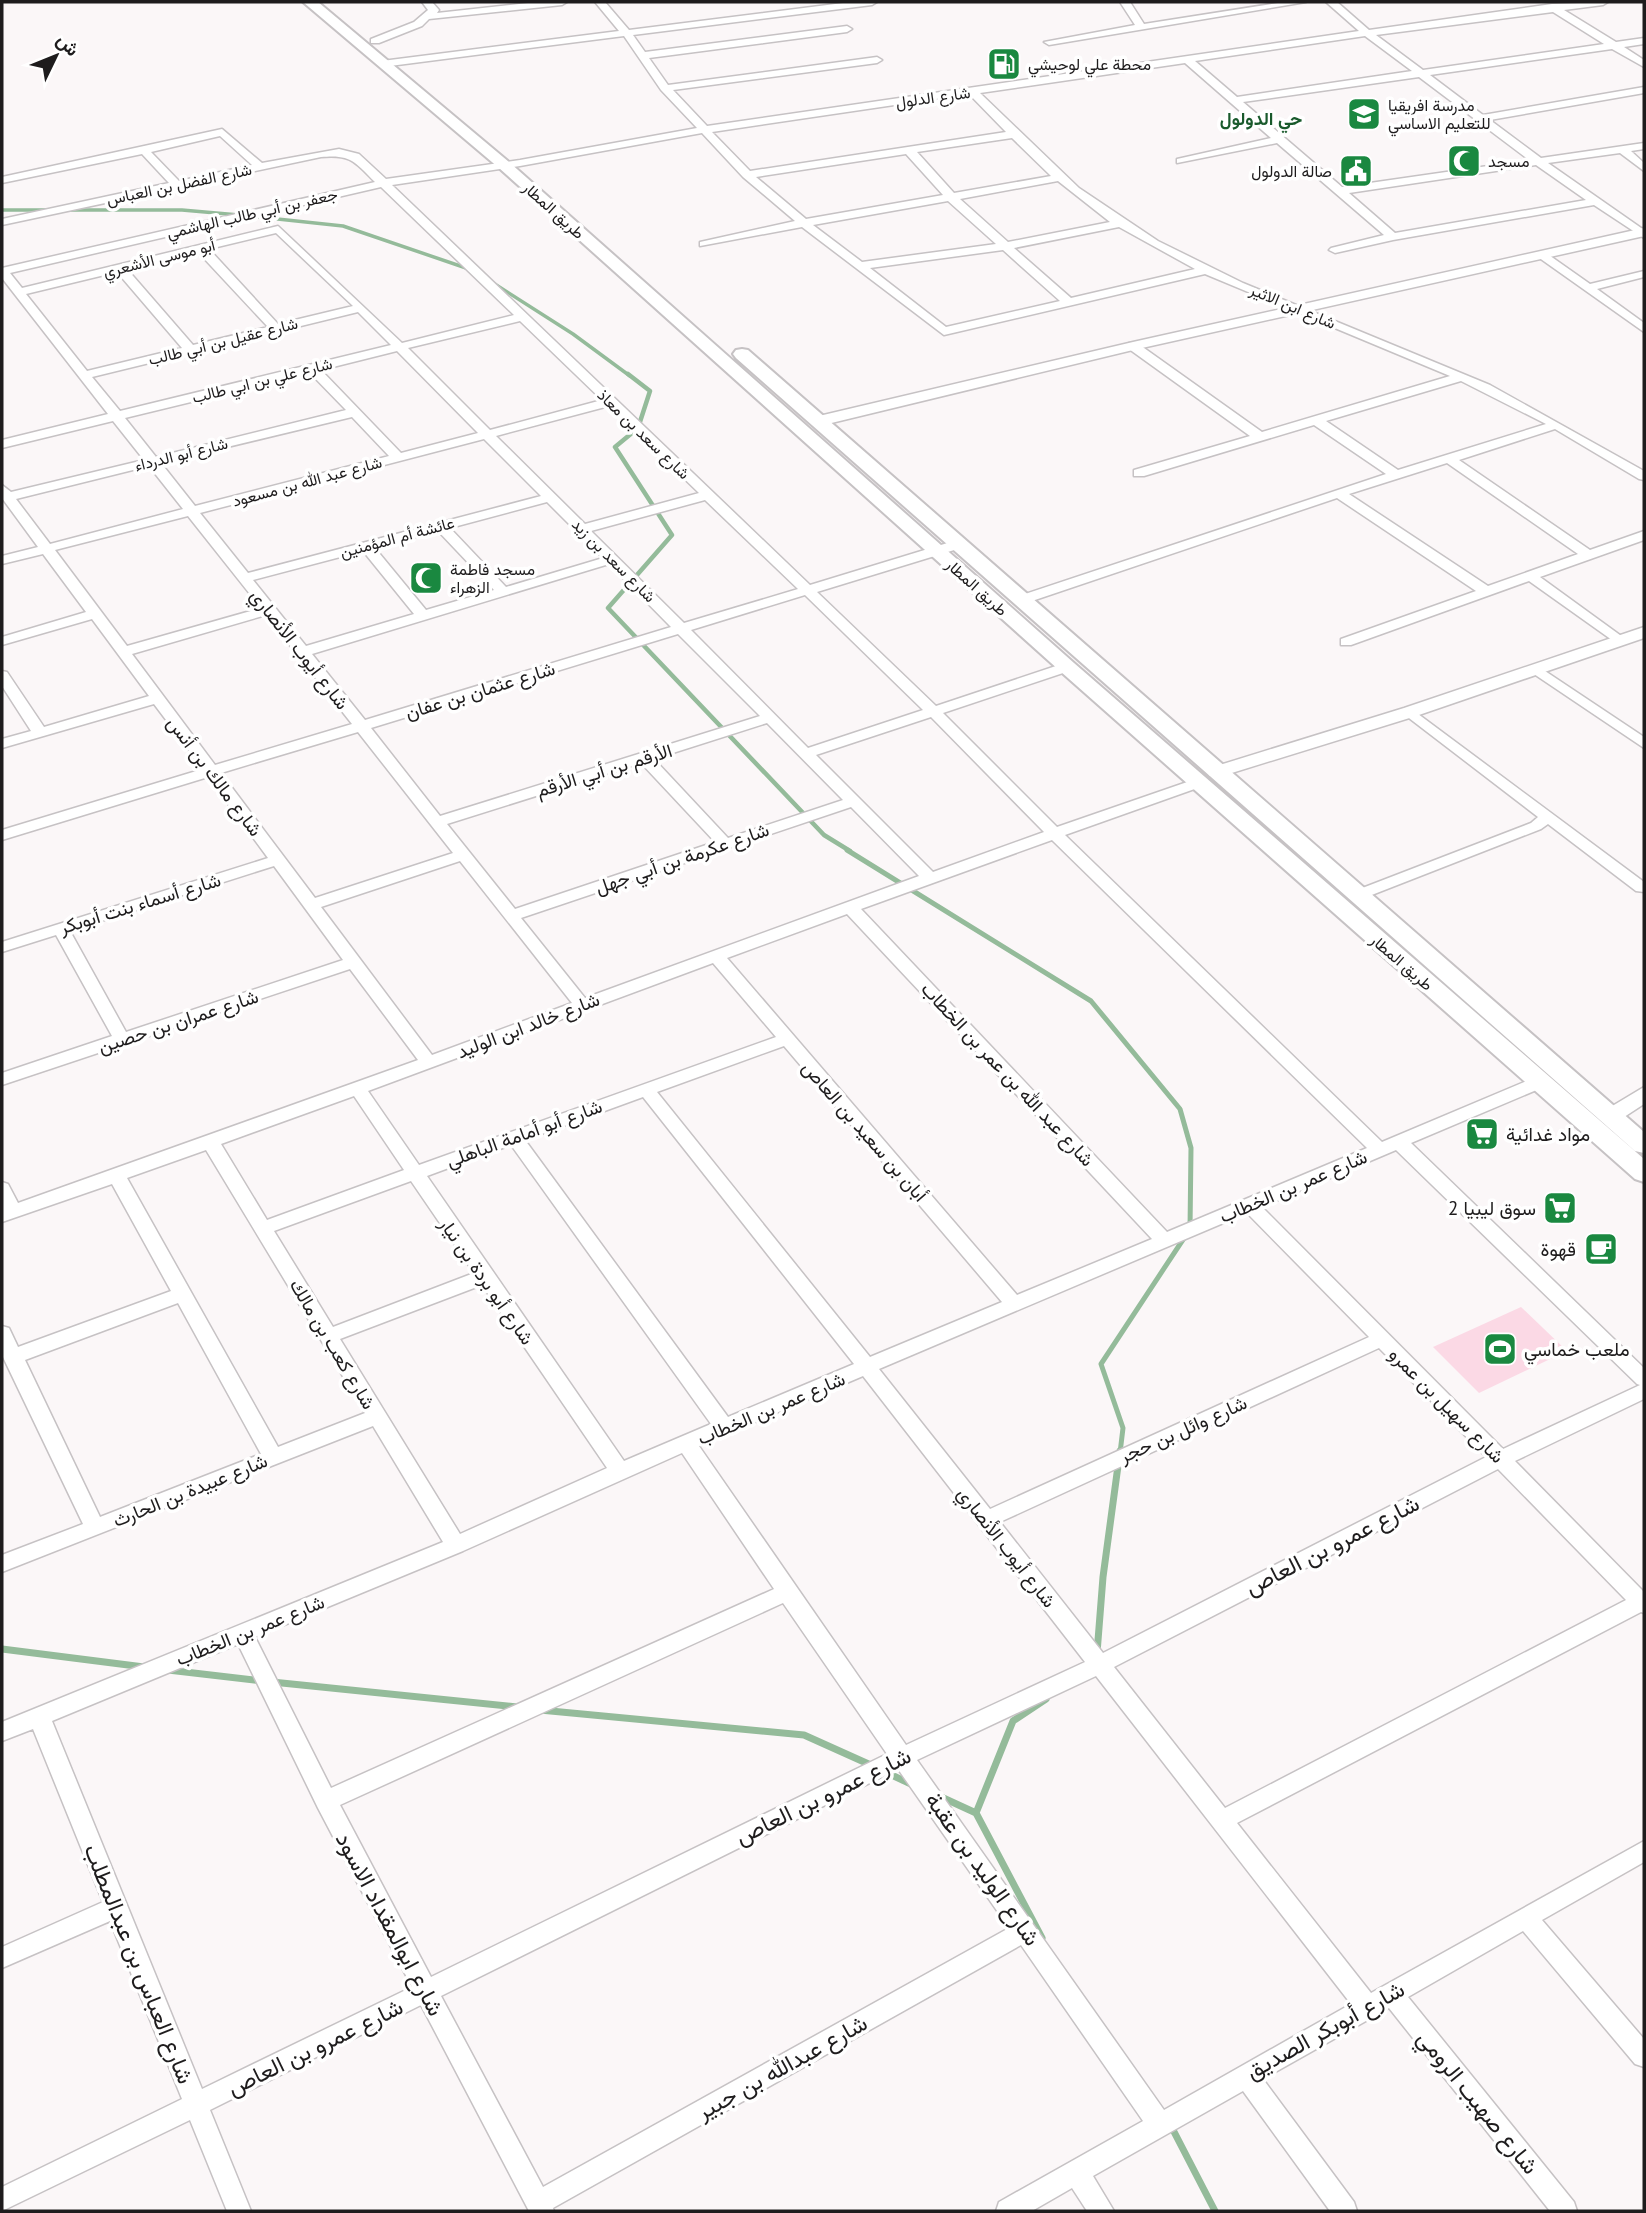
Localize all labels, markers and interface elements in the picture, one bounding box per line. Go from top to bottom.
north arrow [21,21,91,91]
text: ش [52,28,85,61]
fuel station icon: محطة علي لوحيشي [985,45,1023,83]
place label: محطة علي لوحيشي [1028,54,1151,78]
street label: شارع الدلول [894,82,972,114]
school or university icon: مدرسة افريقيا للتعليم الاساسي [1345,95,1383,133]
place label: مدرسة افريقيا للتعليم الاساسي [1388,95,1491,137]
district label: حي الدولول [1220,107,1302,134]
mosque icon: مسجد [1445,142,1483,180]
place label: مسجد [1488,151,1529,171]
public building icon: صالة الدولول [1337,152,1375,190]
street label: شارع الفضل بن العباس [104,159,254,211]
place label: صالة الدولول [1251,161,1332,182]
street label: طريق المطار [518,176,589,244]
street label: جعفر بن أبي طالب الهاشمي [165,184,340,246]
street label: أبو موسى الأشعري [101,234,218,285]
street label: شارع ابن الاثير [1246,279,1339,335]
street label: شارع عقيل بن أبي طالب [146,313,301,373]
street label: شارع علي بن ابي طالب [190,353,335,411]
street label: شارع سعد بن معاذ [592,385,694,485]
street label: شارع أبو الدرداء [132,433,230,477]
street label: شارع عبد الله بن مسعود [230,451,385,513]
street label: عائشة أم المؤمنين [338,512,457,563]
street label: شارع سعد بن زيد [566,514,660,608]
street label: طريق المطار [941,553,1012,621]
mosque icon: مسجد فاطمة الزهراء [407,559,445,597]
place label: مسجد فاطمة الزهراء [450,559,535,598]
street label: شارع أيوب الأنصاري [242,584,355,717]
street label: شارع عثمان بن عفان [402,656,558,725]
street label: شارع مالك بن أنس [161,711,268,841]
street label: الأرقم بن أبي الأرقم [533,738,676,806]
street label: شارع عكرمة بن أبي جهل [592,817,773,903]
street label: شارع أسماء بنت أبوبكر [56,867,224,940]
street label: طريق المطار [1365,929,1437,995]
street label: شارع عبد الله بن عمر بن الخطاب [916,977,1100,1172]
street label: شارع عمران بن حصين [95,984,262,1059]
street label: شارع خالد ابن الوليد [453,987,603,1064]
street label: أبان بن سعيد بن العاص [797,1056,933,1206]
street label: شارع أبو أمامة الباهلي [443,1094,607,1176]
supermarket icon: مواد غدائية [1463,1115,1501,1153]
place label: مواد غدائية [1506,1122,1590,1146]
street label: شارع عمر بن الخطاب [1216,1144,1371,1229]
supermarket icon: سوق ليبيا 2 [1541,1189,1579,1227]
place label: سوق ليبيا 2 [1448,1196,1536,1220]
street label: شارع أبو بردة بن نيار [433,1212,540,1350]
cafe icon: قهوة [1582,1230,1620,1268]
place label: قهوة [1541,1237,1576,1261]
street label: شارع كعب بن مالك [284,1275,381,1414]
sports icon: ملعب خماسي [1481,1330,1519,1368]
place label: ملعب خماسي [1524,1337,1630,1365]
street label: شارع سهيل بن عمرو [1383,1342,1510,1469]
street label: شارع عمر بن الخطاب [694,1366,849,1451]
street label: شارع وائل بن حجر [1115,1390,1251,1469]
street label: شارع عبيدة بن الحارث [109,1448,271,1533]
street label: شارع أيوب الأنصاري [949,1482,1062,1615]
street label: شارع عمرو بن العاص [1240,1488,1425,1603]
street label: شارع عمر بن الخطاب [172,1589,328,1672]
street label: شارع عمرو بن العاص [730,1740,916,1852]
street label: شارع الوليد بن عقبة [918,1786,1047,1952]
street label: شارع ابوالمقداد الاسود [328,1827,451,2022]
street label: شارع العباس بن عبدالمطلب [76,1840,201,2089]
street label: شارع أبوبكر الصديق [1240,1974,1410,2087]
street label: شارع عمرو بن العاص [222,1991,408,2103]
street label: شارع عبدالله بن جبير [690,2008,873,2128]
street label: شارع صهيب الرومي [1407,2024,1545,2183]

